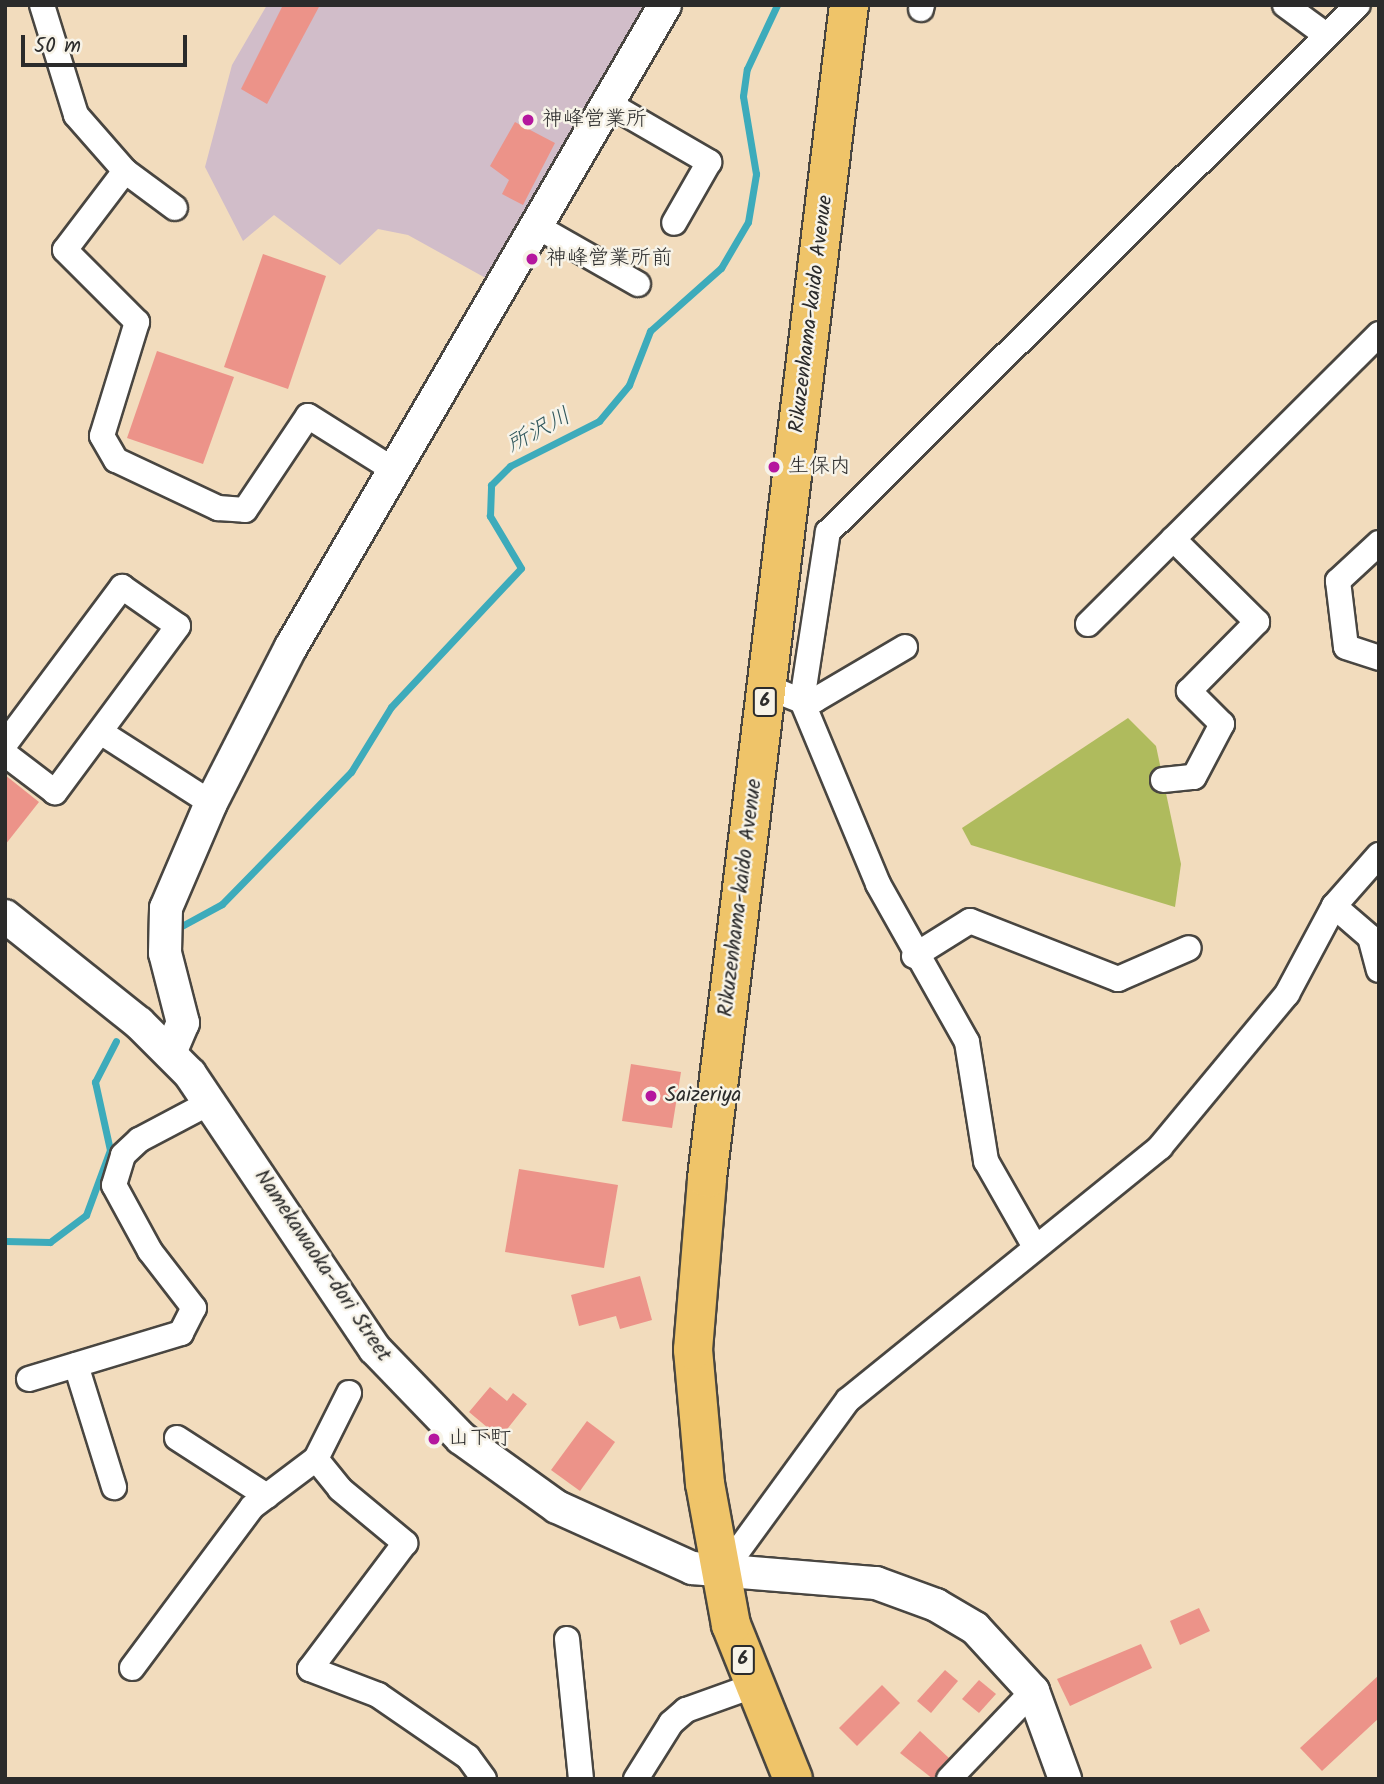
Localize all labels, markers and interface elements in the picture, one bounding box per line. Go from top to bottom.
scale bar [24,21,191,65]
text: 50 m [34,30,81,63]
place label: 神峰営業所 [542,107,647,133]
marker: 神峰営業所 [520,112,536,128]
street label: Rikuzenhama-kaido Avenue [785,194,839,434]
place label: 神峰営業所前 [546,246,672,272]
marker: 神峰営業所前 [524,251,540,267]
water label: 所沢川 [502,403,576,459]
place label: 生保内 [788,454,851,480]
marker: 生保内 [766,459,782,475]
road number: 6 [753,687,777,718]
street label: Rikuzenhama-kaido Avenue [714,778,768,1018]
place label: Saizeriya [665,1083,741,1109]
marker: Saizeriya [643,1088,659,1104]
street label: Namekawaoka-dori Street [248,1165,396,1367]
place label: 山下町 [448,1426,511,1452]
marker: 山下町 [426,1431,442,1447]
road number: 6 [731,1644,755,1676]

